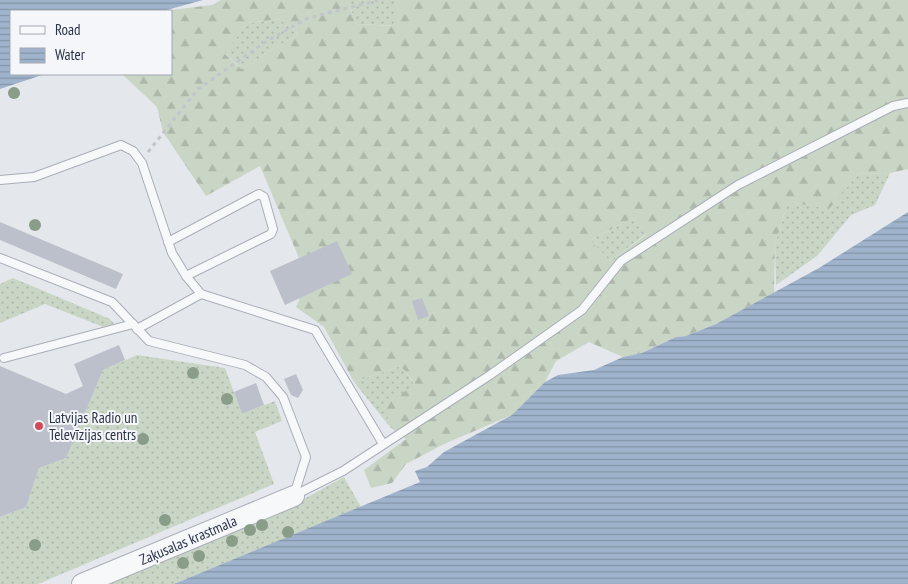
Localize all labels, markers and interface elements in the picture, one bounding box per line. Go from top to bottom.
legend [10,10,172,75]
text: Road [55,20,81,39]
text: Water [55,45,86,64]
place label: Latvijas Radio un Televīzijas centrs [49,408,137,444]
marker: Latvijas Radio un Televīzijas centrs [33,420,45,432]
street label: Zaķusalas krastmala [136,511,240,569]

